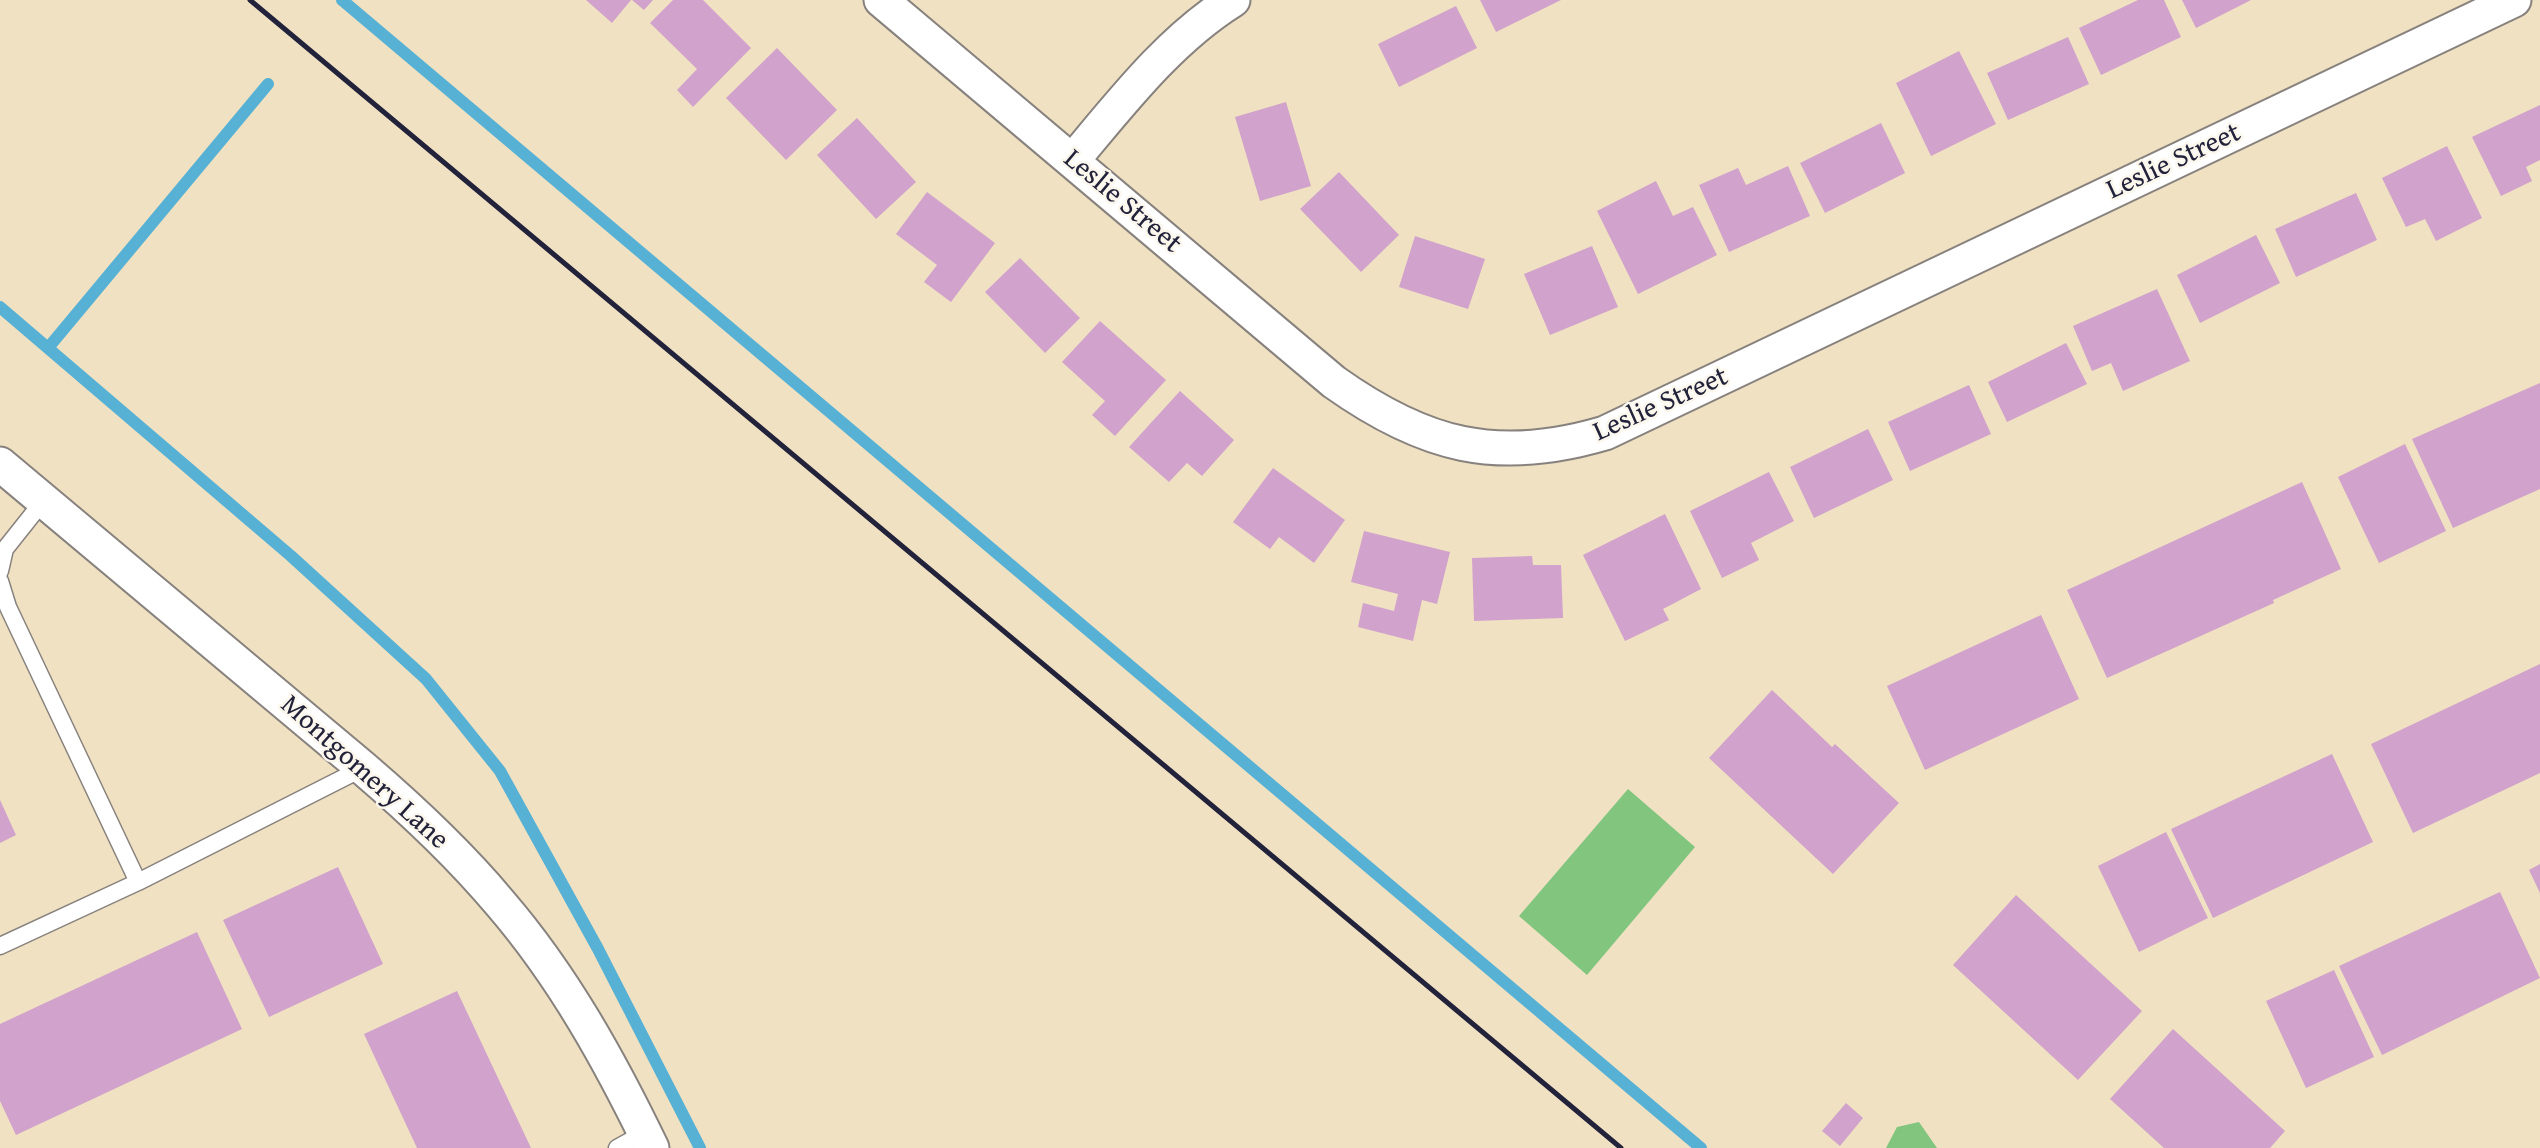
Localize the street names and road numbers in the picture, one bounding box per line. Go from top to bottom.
street label: Leslie Street [2102,116,2246,208]
street label: Leslie Street [1056,143,1188,261]
street label: Leslie Street [1589,360,1733,450]
street label: Montgomery Lane [273,689,455,857]

